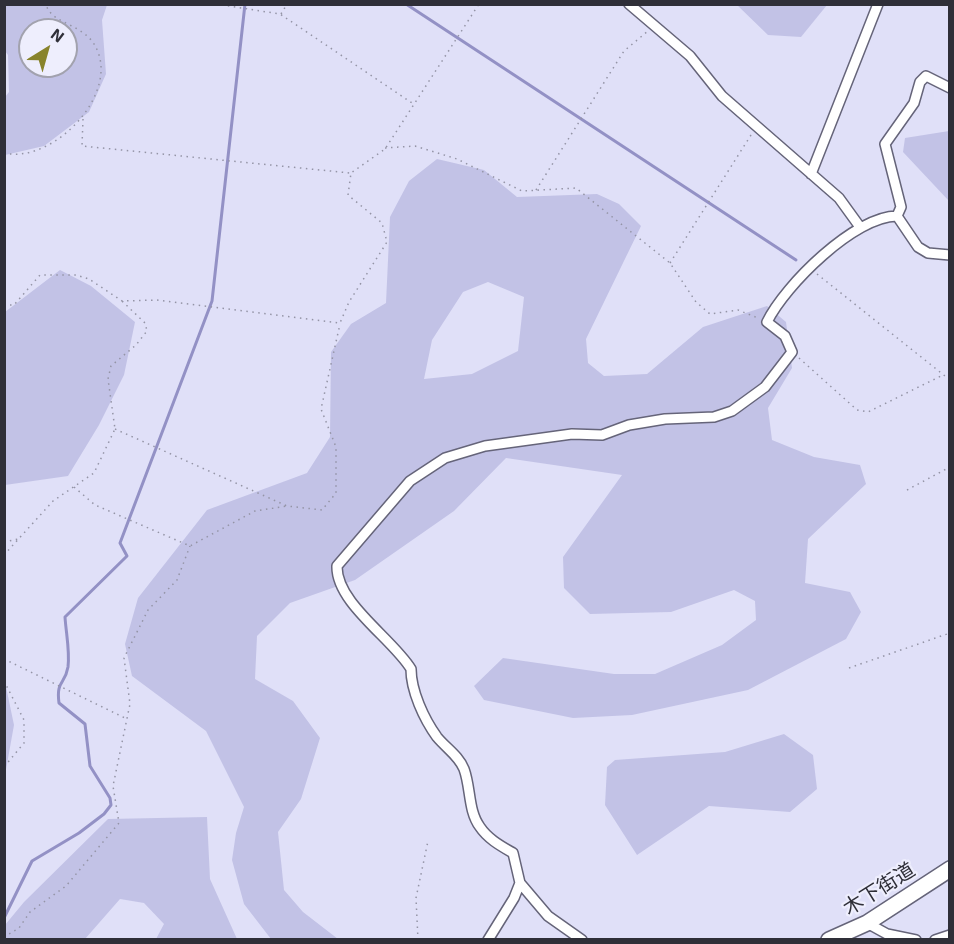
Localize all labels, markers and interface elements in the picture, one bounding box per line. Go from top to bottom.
north arrow [18,18,78,78]
text: N [48,24,68,46]
street label: 木下街道 [839,858,919,920]

